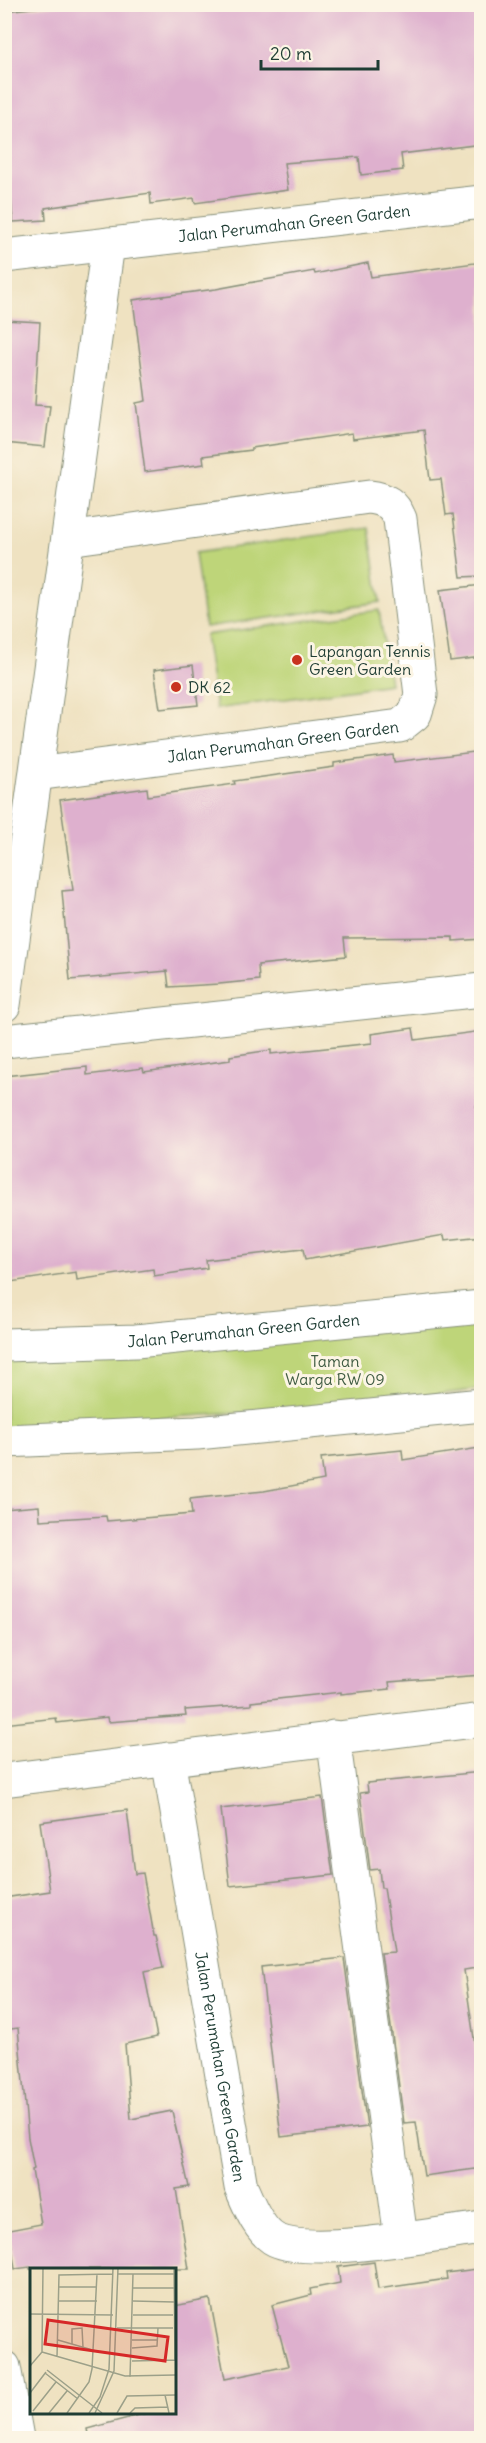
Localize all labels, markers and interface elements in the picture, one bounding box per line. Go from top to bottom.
scale bar [261,33,378,71]
text: 20 m [270,42,312,65]
street label: Jalan Perumahan Green Garden [177,200,411,246]
place label: Lapangan Tennis Green Garden [309,641,431,679]
marker: Lapangan Tennis Green Garden [290,653,304,667]
place label: DK 62 [188,677,231,697]
marker: DK 62 [169,680,183,694]
street label: Jalan Perumahan Green Garden [166,716,400,767]
street label: Jalan Perumahan Green Garden [127,1309,361,1351]
park label: Taman Warga RW 09 [285,1351,385,1389]
street label: Jalan Perumahan Green Garden [191,1950,250,2183]
inset map [30,2268,176,2413]

